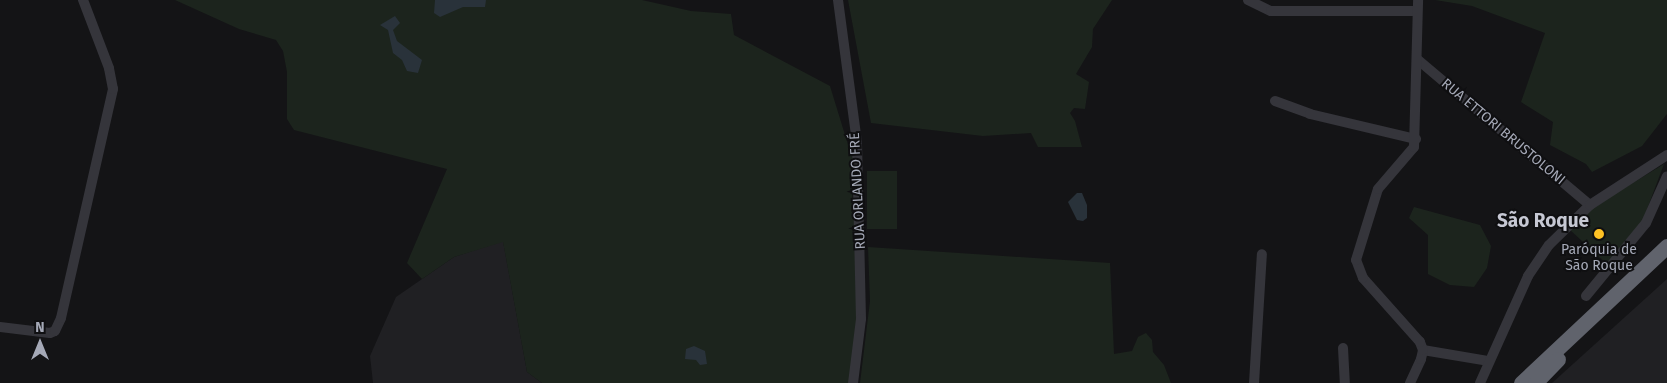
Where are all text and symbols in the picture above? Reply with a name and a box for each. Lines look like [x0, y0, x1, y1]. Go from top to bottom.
street label: RUA ETTORI BRUSTOLONI [1438, 75, 1568, 189]
street label: RUA ORLANDO FRÉ [847, 132, 869, 250]
district label: São Roque [1497, 210, 1589, 232]
marker: Paróquia de São Roque [1593, 228, 1605, 240]
place label: Paróquia de São Roque [1561, 242, 1637, 274]
north arrow [15, 318, 65, 368]
text: N [35, 319, 45, 336]

